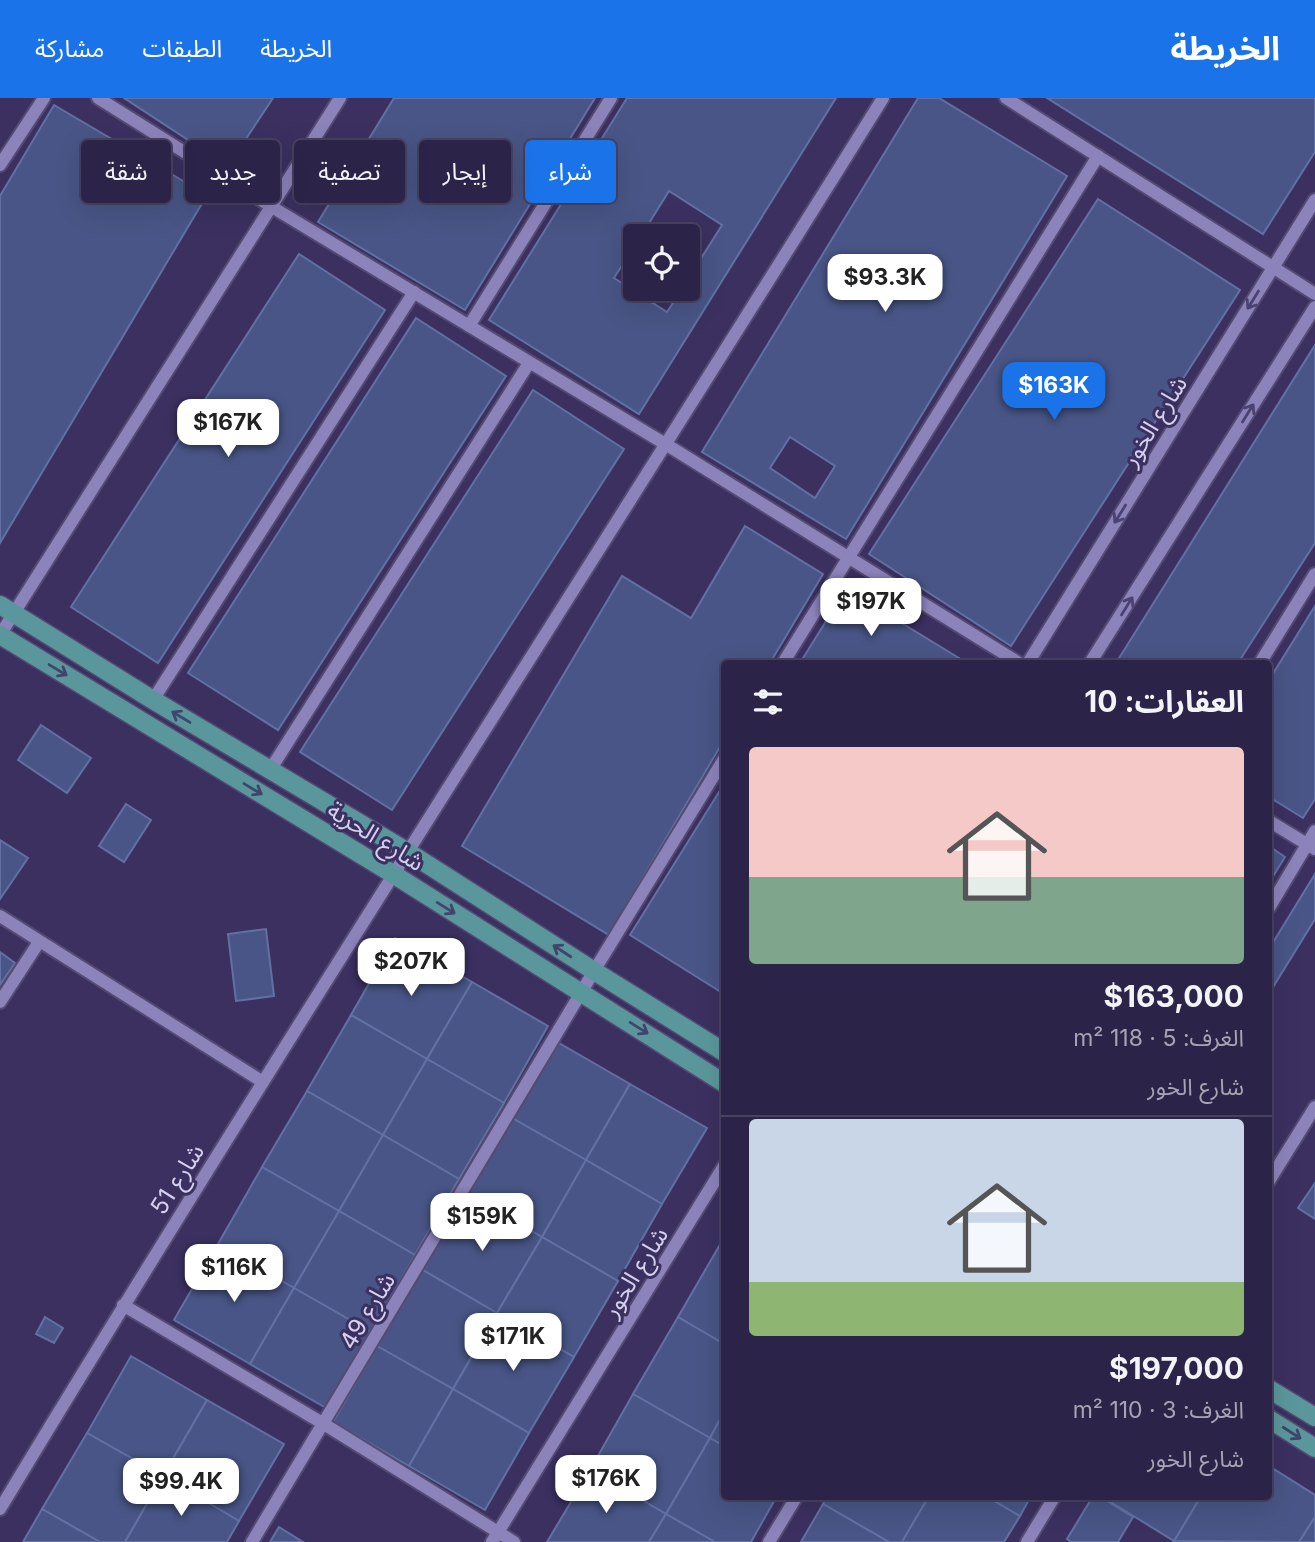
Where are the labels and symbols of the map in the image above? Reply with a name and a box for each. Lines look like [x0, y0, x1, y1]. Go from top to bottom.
pin: $93.3K [828, 254, 942, 314]
one-way arrow [1246, 289, 1260, 309]
pin: $163K [1005, 362, 1103, 422]
street label: شارع الخور [1114, 371, 1196, 474]
pin: $167K [179, 400, 277, 459]
one-way arrow [1241, 404, 1256, 423]
one-way arrow [1113, 503, 1127, 523]
pin: $197K [822, 578, 920, 638]
one-way arrow [1120, 596, 1134, 616]
one-way arrow [48, 664, 68, 678]
one-way arrow [171, 710, 191, 724]
one-way arrow [242, 782, 262, 796]
street label: شارع الحرية [321, 795, 430, 880]
one-way arrow [436, 901, 456, 915]
pin: $207K [362, 939, 460, 998]
one-way arrow [553, 944, 573, 958]
one-way arrow [629, 1022, 649, 1036]
street label: شارع 51 [144, 1138, 212, 1221]
pin: $159K [433, 1194, 531, 1253]
street label: شارع الخور [595, 1222, 677, 1325]
pin: $116K [185, 1244, 283, 1304]
street label: شارع 49 [333, 1268, 404, 1356]
pin: $171K [464, 1314, 562, 1373]
one-way arrow [1282, 1426, 1301, 1441]
pin: $176K [557, 1456, 655, 1515]
pin: $99.4K [124, 1458, 238, 1518]

